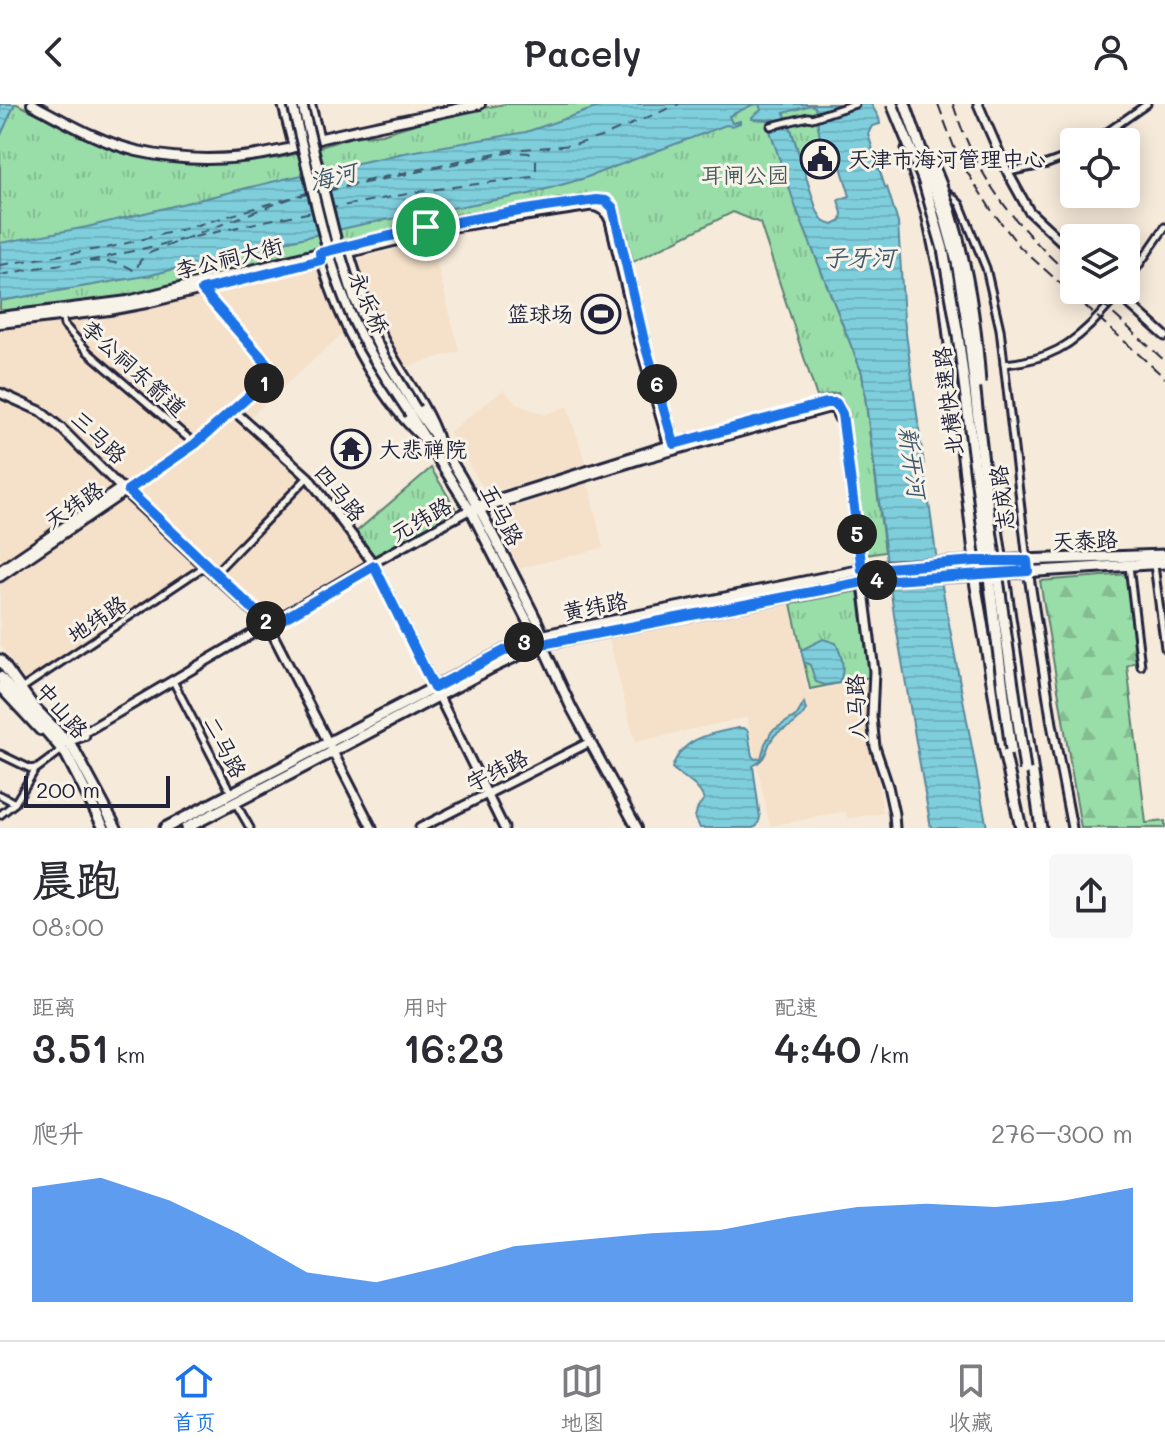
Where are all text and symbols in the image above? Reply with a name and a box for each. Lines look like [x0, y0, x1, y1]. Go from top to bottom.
text: Pacely [524, 29, 641, 76]
icon: back [32, 30, 76, 74]
icon: person [1089, 30, 1133, 74]
map controls [1060, 128, 1140, 304]
button: locate [1060, 128, 1140, 208]
public building icon: 天津市海河管理中心 [799, 138, 841, 180]
place label: 天津市海河管理中心 [848, 144, 1046, 173]
water label: 海河 [306, 154, 363, 196]
park label: 耳闸公园 [701, 160, 789, 189]
pin [392, 193, 460, 261]
icon: arrive [404, 205, 448, 249]
button: layers [1060, 224, 1140, 304]
street label: 李公祠大街 [172, 230, 286, 285]
water label: 子牙河 [823, 241, 899, 272]
street label: 永乐桥 [343, 267, 396, 339]
sports icon: 篮球场 [580, 293, 622, 335]
place label: 篮球场 [507, 299, 573, 328]
street label: 李公祠东箭道 [76, 313, 193, 423]
street label: 北横快速路 [926, 345, 969, 457]
pin: 1 [244, 363, 284, 403]
pin: 6 [637, 364, 677, 404]
text: 1 [259, 368, 269, 397]
text: 6 [650, 369, 664, 398]
street label: 三马路 [65, 404, 133, 470]
water label: 新开河 [893, 424, 934, 504]
temple icon: 大悲禅院 [330, 428, 372, 470]
place label: 大悲禅院 [379, 434, 467, 463]
street label: 四马路 [308, 458, 372, 527]
street label: 志成路 [983, 464, 1020, 533]
street label: 天纬路 [38, 474, 109, 535]
street label: 五马路 [474, 479, 531, 551]
street label: 元纬路 [385, 490, 457, 547]
pin: 5 [837, 514, 877, 554]
text: 5 [851, 519, 863, 548]
street label: 天泰路 [1051, 524, 1118, 555]
pin: 4 [857, 560, 897, 600]
text: 4 [870, 565, 884, 594]
street label: 黄纬路 [560, 585, 630, 626]
street label: 地纬路 [61, 588, 132, 649]
pin: 2 [246, 601, 286, 641]
text: 2 [260, 606, 272, 635]
pin: 3 [504, 622, 544, 662]
text: 3 [517, 627, 531, 656]
street label: 八马路 [840, 674, 871, 741]
street label: 中山路 [30, 675, 95, 744]
street label: 二马路 [197, 711, 254, 783]
street label: 宇纬路 [461, 742, 533, 797]
scale bar [24, 772, 170, 808]
text: 200 m [36, 775, 100, 804]
text: 晨跑 [32, 850, 120, 907]
button: share [1049, 854, 1133, 938]
text: 08:00 [32, 909, 104, 943]
text: 距离 [32, 992, 76, 1021]
text: 用时 [403, 992, 447, 1021]
text: 配速 [774, 992, 818, 1021]
text: 3.51 [32, 1021, 109, 1073]
text: 16:23 [403, 1021, 504, 1073]
text: 4:40 [774, 1021, 861, 1073]
text: km [109, 1040, 145, 1069]
text: /km [861, 1040, 909, 1069]
text: 爬升 [32, 1116, 84, 1150]
text: 276–300 m [991, 1116, 1133, 1150]
tab: 首页 [172, 1359, 216, 1436]
tab: 地图 [560, 1359, 605, 1436]
tab: 收藏 [949, 1359, 993, 1436]

